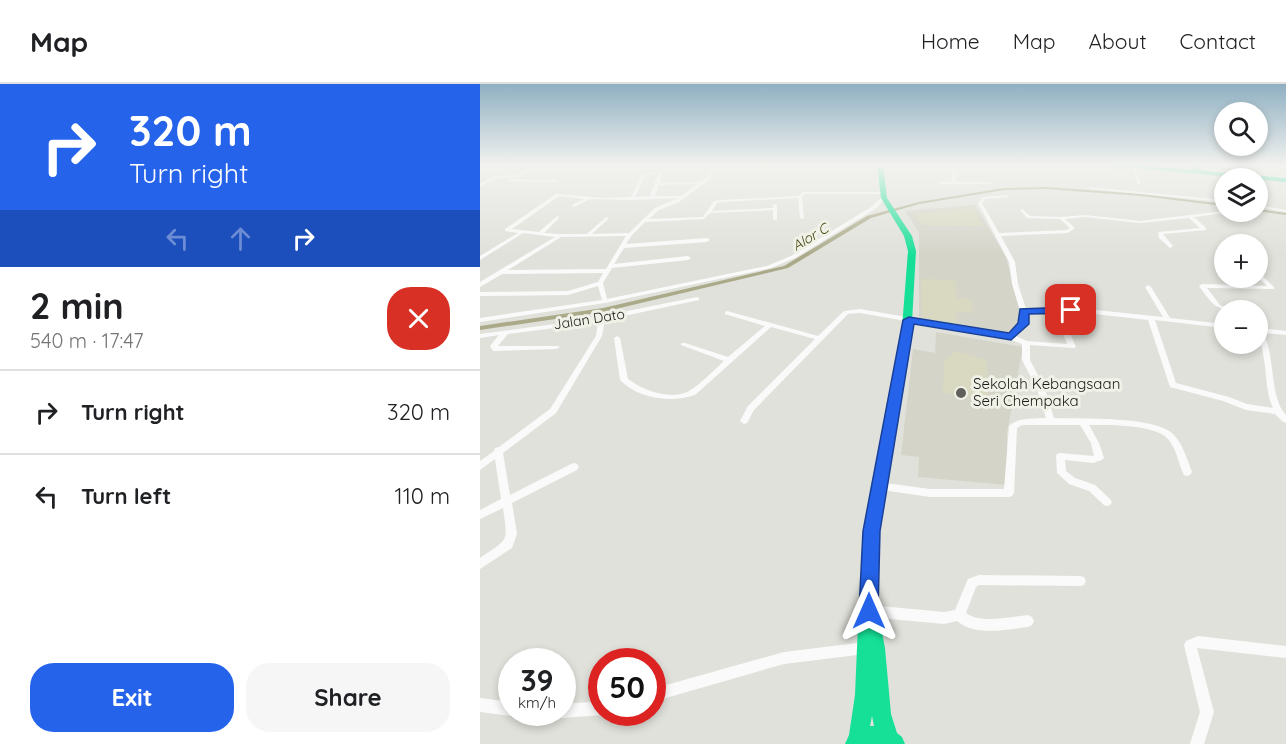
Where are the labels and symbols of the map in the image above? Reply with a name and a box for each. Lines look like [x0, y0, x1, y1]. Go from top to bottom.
water label: Alor C [789, 218, 833, 255]
pin [1045, 284, 1096, 335]
street label: Jalan Dato [552, 304, 626, 334]
place label: Sekolah Kebangsaan Seri Chempaka [973, 374, 1120, 410]
marker: Sekolah Kebangsaan Seri Chempaka [954, 386, 968, 400]
position arrow [837, 579, 901, 643]
speed limit sign: 50 [588, 648, 666, 726]

